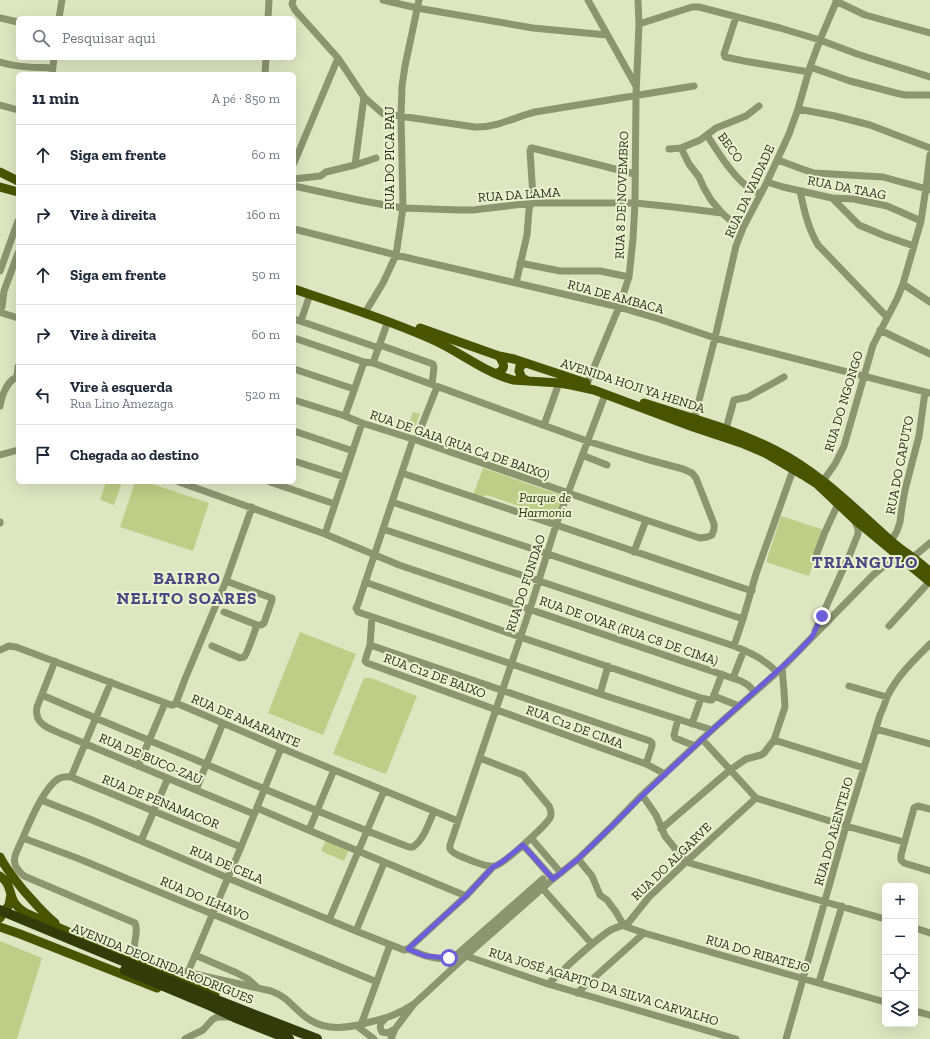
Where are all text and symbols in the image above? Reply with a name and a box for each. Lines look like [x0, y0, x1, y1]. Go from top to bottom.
search box [16, 16, 296, 60]
icon: search [30, 27, 52, 49]
text: Pesquisar aqui [62, 29, 156, 47]
text: 11 min [32, 88, 79, 108]
text: A pé · 850 m [212, 91, 280, 106]
street label: RUA DO PICA PAU [382, 106, 397, 210]
street label: BECO [715, 129, 746, 165]
street label: RUA 8 DE NOVEMBRO [612, 131, 631, 259]
street label: RUA DA VAIDADE [721, 142, 778, 240]
icon: ahead [32, 144, 54, 166]
text: Siga em frente [70, 146, 166, 164]
text: 60 m [251, 147, 280, 162]
street label: RUA DA TAAG [806, 173, 888, 202]
street label: RUA DA LAMA [477, 184, 561, 205]
icon: right [32, 204, 54, 226]
text: Vire à direita [70, 206, 156, 224]
text: 160 m [246, 207, 280, 222]
icon: ahead [32, 264, 54, 286]
text: Siga em frente [70, 266, 166, 284]
text: 50 m [252, 267, 280, 282]
street label: RUA DE AMBACA [566, 276, 666, 317]
icon: right [32, 324, 54, 346]
text: Vire à direita [70, 326, 156, 344]
text: 60 m [251, 327, 280, 342]
street label: RUA DO NGONGO [821, 349, 866, 453]
street label: AVENIDA HOJI YA HENDA [559, 355, 707, 416]
text: Vire à esquerda [70, 378, 173, 396]
icon: left [32, 384, 54, 406]
text: 520 m [245, 387, 280, 402]
text: Rua Lino Amezaga [70, 396, 173, 411]
street label: RUA DE GAIA (RUA C4 DE BAIXO) [368, 407, 552, 483]
street label: RUA DO CAPUTO [883, 414, 916, 516]
icon: arrive [32, 444, 54, 466]
text: Chegada ao destino [70, 446, 199, 464]
park label: Parque de Harmonia [518, 490, 572, 520]
street label: RUA DO FUNDAO [503, 532, 548, 634]
district label: TRIANGULO [812, 552, 918, 572]
district label: BAIRRO NELITO SOARES [117, 568, 257, 608]
street label: RUA DE OVAR (RUA C8 DE CIMA) [537, 593, 721, 668]
route end [813, 607, 831, 625]
street label: RUA C12 DE BAIXO [382, 650, 488, 701]
street label: RUA DE AMARANTE [189, 691, 303, 750]
street label: RUA C12 DE CIMA [524, 702, 626, 751]
street label: RUA DE BUCO-ZAU [97, 730, 205, 787]
street label: RUA DE PENAMACOR [100, 771, 222, 832]
street label: RUA DO ALENTEJO [811, 775, 856, 887]
street label: RUA DO ALGARVE [628, 819, 715, 903]
street label: RUA DE CELA [188, 842, 266, 887]
street label: RUA DO ILHAVO [158, 873, 252, 924]
map controls [882, 883, 918, 1027]
button: + [882, 883, 918, 919]
button: − [882, 919, 918, 955]
street label: AVENIDA DEOLINDA RODRIGUES [70, 920, 256, 1007]
street label: RUA DO RIBATEJO [704, 931, 812, 976]
street label: RUA JOSÉ AGAPITO DA SILVA CARVALHO [487, 944, 720, 1029]
route start [440, 949, 458, 967]
button: locate [882, 955, 918, 991]
button: layers [882, 991, 918, 1027]

